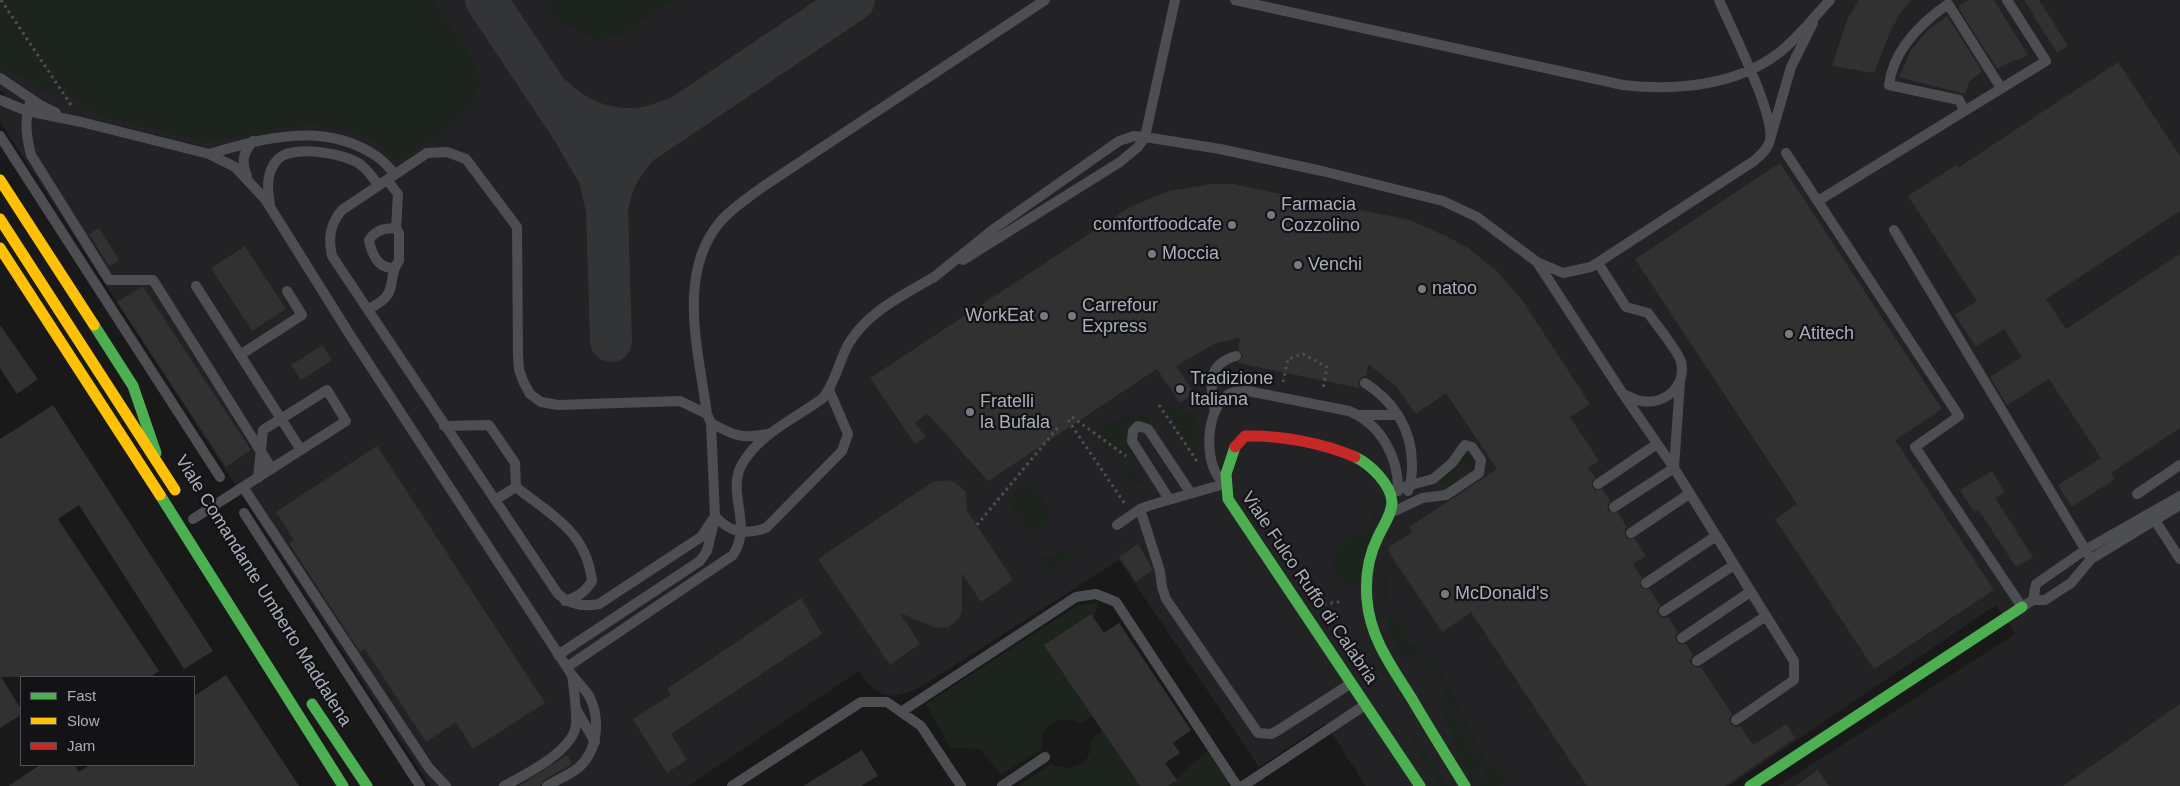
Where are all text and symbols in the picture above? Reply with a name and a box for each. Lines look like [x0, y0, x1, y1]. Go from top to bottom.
place label: Farmacia Cozzolino [1281, 194, 1360, 236]
marker: Farmacia Cozzolino [1265, 209, 1277, 221]
place label: comfortfoodcafe [1093, 214, 1222, 236]
marker: comfortfoodcafe [1226, 219, 1238, 231]
place label: Moccia [1162, 243, 1219, 265]
marker: Moccia [1146, 248, 1158, 260]
place label: Venchi [1308, 254, 1362, 276]
marker: Venchi [1292, 259, 1304, 271]
place label: natoo [1432, 278, 1477, 300]
marker: natoo [1416, 283, 1428, 295]
place label: Carrefour Express [1082, 295, 1158, 338]
place label: WorkEat [965, 305, 1034, 327]
marker: WorkEat [1038, 310, 1050, 322]
marker: Carrefour Express [1066, 310, 1078, 322]
place label: Atitech [1799, 323, 1854, 345]
marker: Atitech [1783, 328, 1795, 340]
place label: Tradizione Italiana [1190, 368, 1273, 410]
marker: Tradizione Italiana [1174, 383, 1186, 395]
place label: Fratelli la Bufala [980, 391, 1050, 434]
marker: Fratelli la Bufala [964, 406, 976, 418]
street label: Viale Comandante Umberto Maddalena [170, 451, 356, 731]
street label: Viale Fulco Ruffo di Calabria [1236, 488, 1382, 688]
place label: McDonald's [1455, 583, 1548, 605]
marker: McDonald's [1439, 588, 1451, 600]
legend [20, 676, 195, 766]
text: Fast [67, 687, 96, 704]
text: Slow [67, 712, 100, 729]
text: Jam [67, 737, 95, 754]

